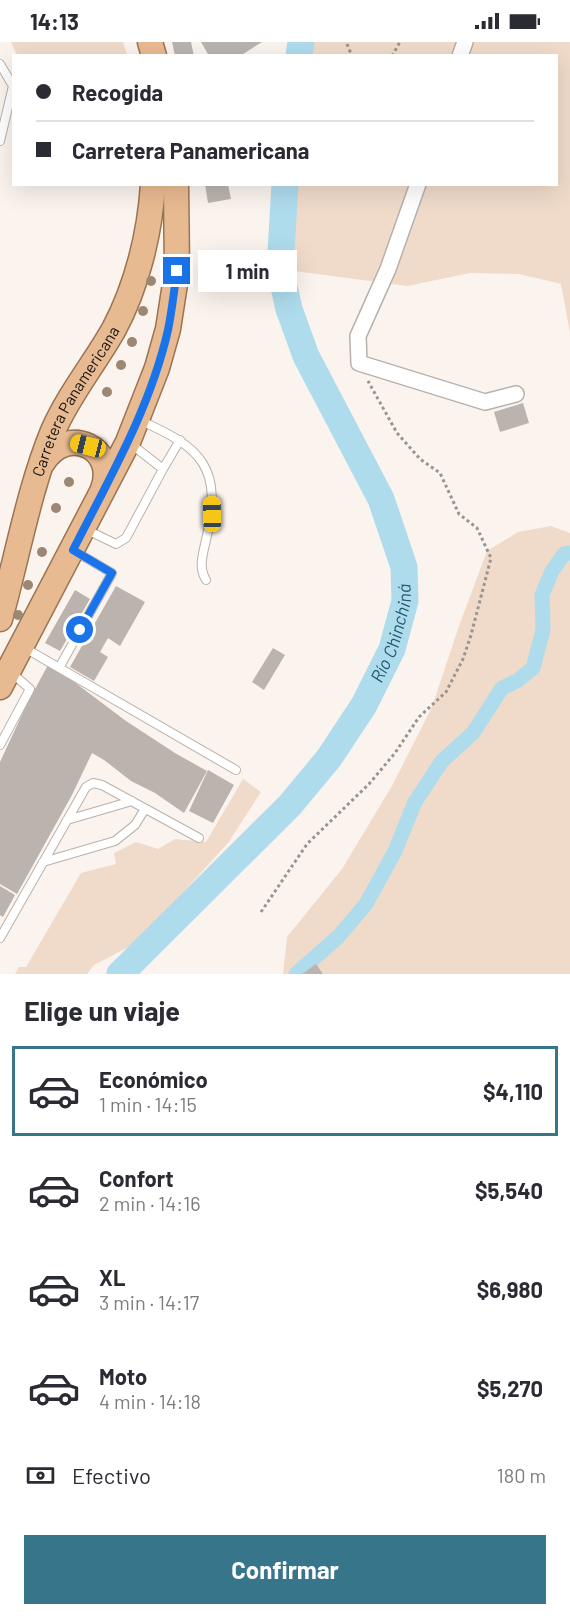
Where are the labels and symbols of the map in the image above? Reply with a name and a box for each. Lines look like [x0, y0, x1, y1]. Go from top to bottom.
callout: 1 min [198, 250, 297, 292]
route end [163, 257, 190, 284]
street label: Carretera Panamericana [28, 323, 123, 479]
car [68, 433, 108, 459]
car [203, 496, 221, 532]
water label: Río Chinchiná [365, 584, 415, 686]
route start [66, 616, 93, 643]

